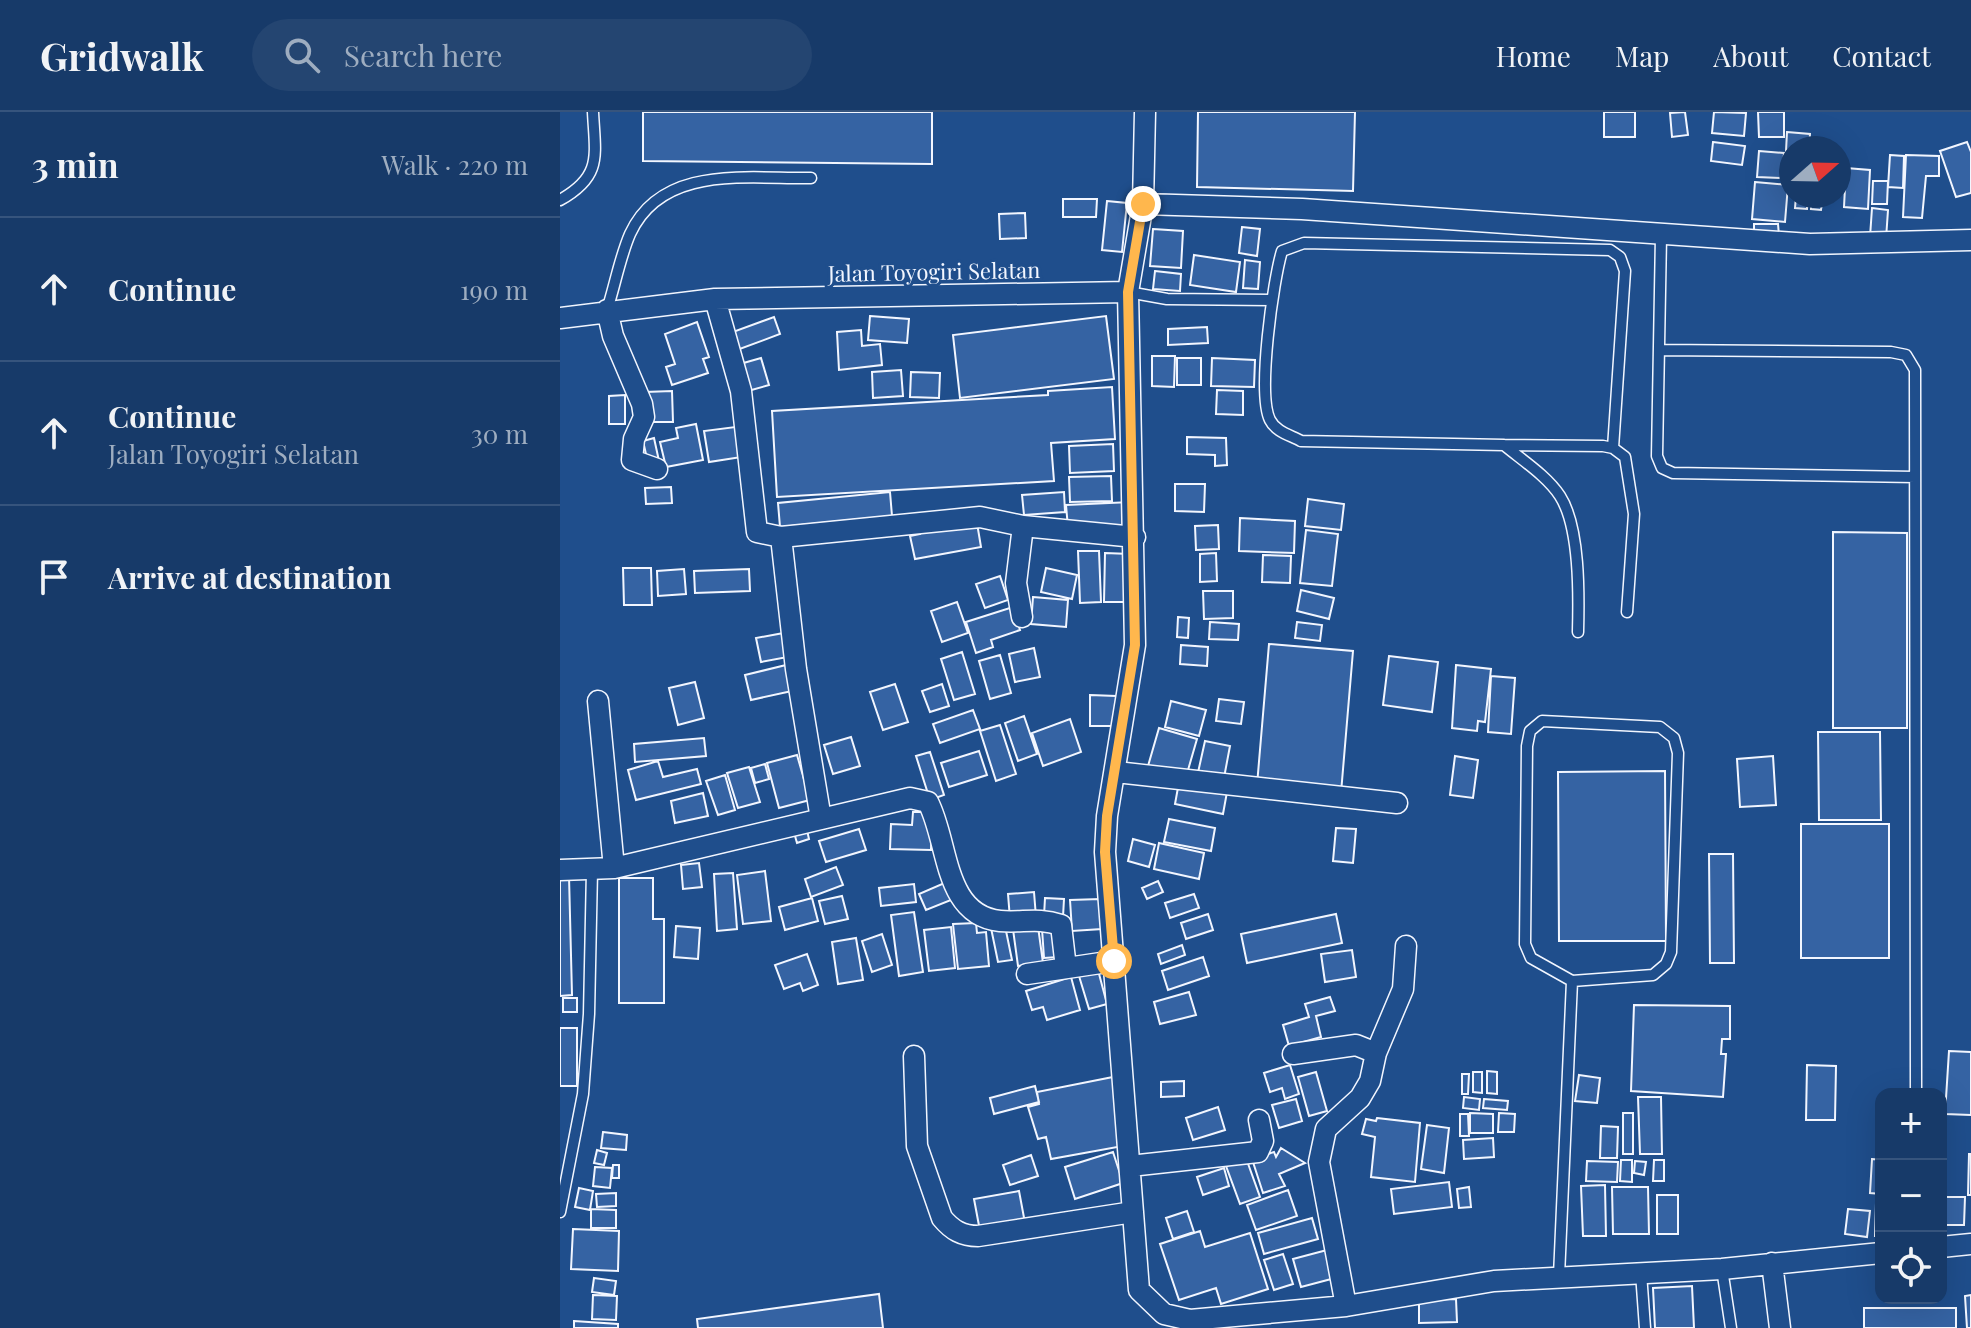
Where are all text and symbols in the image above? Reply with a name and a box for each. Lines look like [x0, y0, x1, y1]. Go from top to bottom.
search box [252, 19, 812, 91]
text: Gridwalk [40, 30, 204, 81]
icon: search [280, 33, 324, 77]
text: Search here [344, 35, 502, 75]
text: Home [1496, 37, 1571, 74]
text: Map [1615, 37, 1669, 74]
text: About [1713, 37, 1788, 74]
text: Contact [1832, 37, 1931, 74]
north arrow [1779, 136, 1851, 208]
text: 3 min [32, 141, 119, 187]
text: Walk · 220 m [382, 147, 528, 182]
route end [1125, 186, 1161, 222]
street label: Jalan Toyogiri Selatan [827, 254, 1040, 288]
icon: ahead [32, 267, 76, 311]
text: Continue [108, 269, 236, 309]
text: 190 m [460, 272, 528, 307]
text: Continue [108, 396, 236, 436]
icon: ahead [32, 411, 76, 455]
text: 30 m [471, 416, 528, 451]
text: Jalan Toyogiri Selatan [108, 436, 359, 471]
icon: arrive [32, 555, 76, 599]
text: Arrive at destination [108, 557, 391, 597]
route start [1096, 943, 1132, 979]
map controls [1875, 1088, 1947, 1304]
button: + [1875, 1088, 1947, 1160]
button: − [1875, 1160, 1947, 1232]
button: locate [1875, 1232, 1947, 1304]

